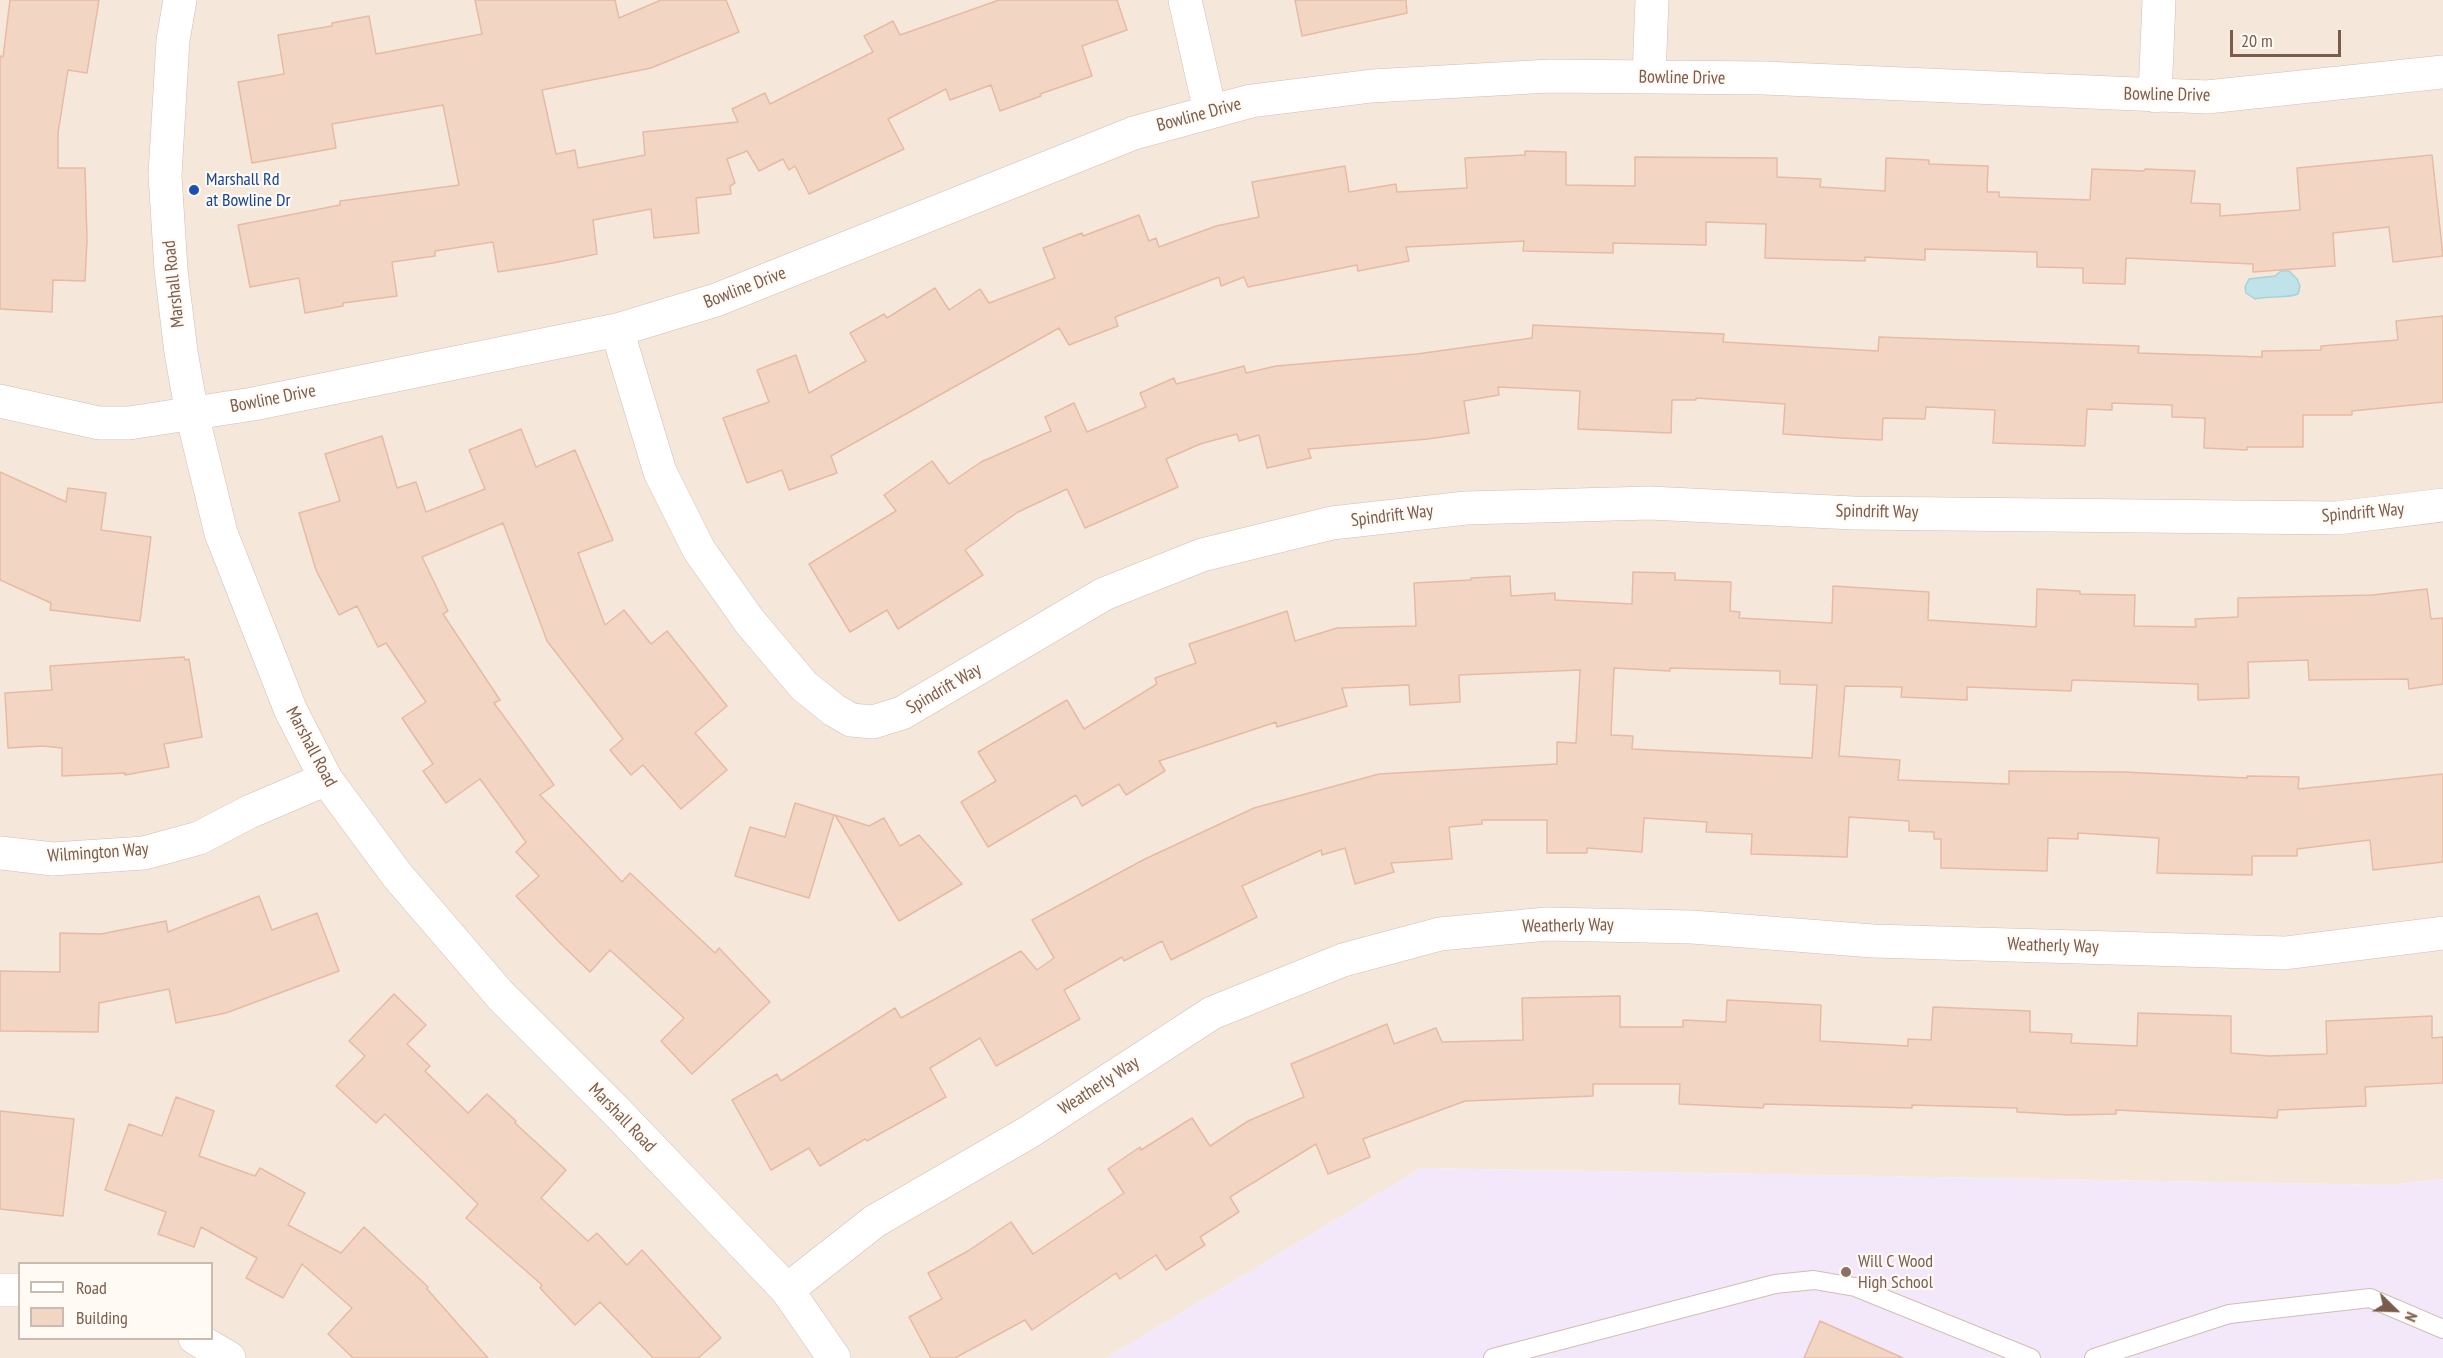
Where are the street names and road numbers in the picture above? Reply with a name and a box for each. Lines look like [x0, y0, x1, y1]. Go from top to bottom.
street label: Bowline Drive [1638, 66, 1726, 90]
street label: Bowline Drive [2123, 83, 2211, 107]
street label: Bowline Drive [1154, 93, 1244, 137]
street label: Marshall Road [159, 239, 189, 329]
street label: Bowline Drive [701, 262, 789, 314]
street label: Bowline Drive [228, 380, 318, 418]
street label: Spindrift Way [2321, 499, 2405, 527]
street label: Spindrift Way [1350, 500, 1434, 532]
street label: Spindrift Way [1836, 500, 1918, 524]
street label: Spindrift Way [903, 659, 985, 719]
street label: Marshall Road [281, 703, 341, 791]
street label: Wilmington Way [47, 839, 149, 867]
street label: Weatherly Way [1522, 914, 1614, 938]
street label: Weatherly Way [2007, 934, 2099, 958]
street label: Weatherly Way [1055, 1052, 1143, 1120]
street label: Marshall Road [584, 1079, 660, 1157]

